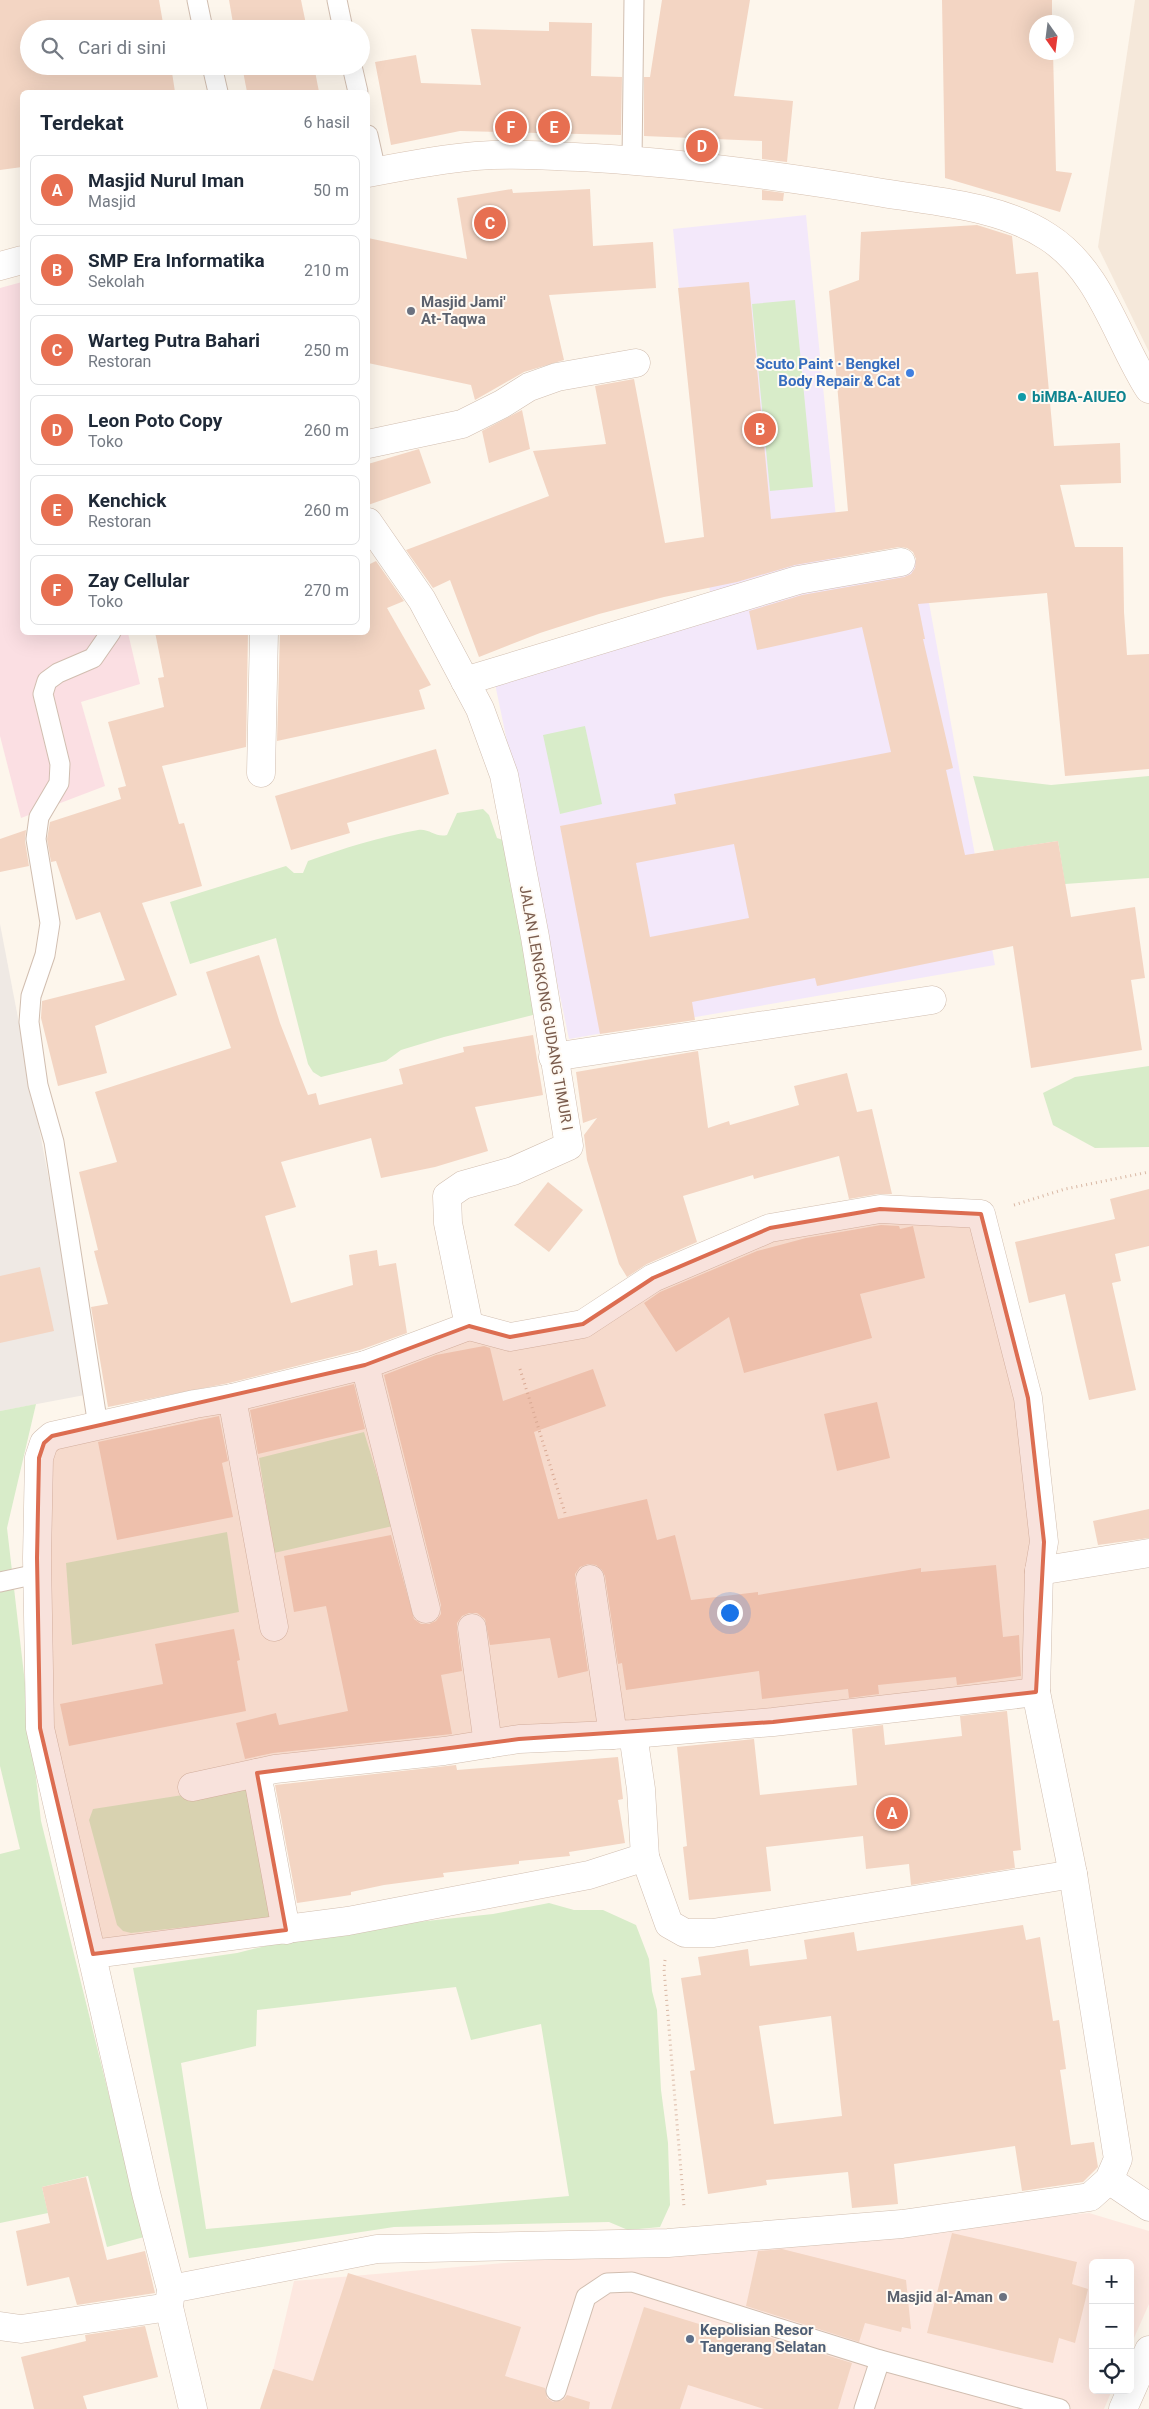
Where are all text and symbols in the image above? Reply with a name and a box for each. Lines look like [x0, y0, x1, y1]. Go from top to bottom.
north arrow [1029, 15, 1074, 60]
search box [20, 20, 370, 75]
icon: search [38, 34, 66, 62]
text: Cari di sini [78, 36, 166, 59]
pin: F [495, 108, 527, 146]
pin: E [538, 108, 570, 146]
text: Terdekat [40, 111, 124, 135]
text: 6 hasil [303, 113, 350, 132]
pin: D [686, 127, 718, 165]
text: Masjid Nurul Iman [88, 169, 244, 192]
text: A [52, 181, 62, 200]
text: 50 m [313, 181, 349, 200]
text: Masjid [88, 192, 136, 211]
pin: C [474, 204, 506, 242]
text: SMP Era Informatika [88, 249, 265, 272]
text: B [52, 261, 62, 280]
text: 210 m [304, 261, 349, 280]
text: Sekolah [88, 272, 145, 291]
place label: Masjid Jami' At-Taqwa [421, 293, 506, 328]
marker: Masjid Jami' At-Taqwa [405, 305, 417, 317]
text: Warteg Putra Bahari [88, 329, 260, 352]
text: C [52, 341, 62, 360]
text: 250 m [304, 341, 349, 360]
text: Restoran [88, 352, 151, 371]
place label: Scuto Paint · Bengkel Body Repair & Cat [756, 355, 900, 390]
marker: Scuto Paint · Bengkel Body Repair & Cat [904, 367, 916, 379]
place label: biMBA-AIUEO [1032, 388, 1126, 406]
marker: biMBA-AIUEO [1016, 391, 1028, 403]
text: Leon Poto Copy [88, 409, 222, 432]
pin: B [744, 410, 776, 448]
text: D [52, 421, 62, 440]
text: 260 m [304, 421, 349, 440]
text: Toko [88, 432, 123, 451]
text: Kenchick [88, 489, 166, 512]
text: E [53, 501, 62, 520]
text: 260 m [304, 501, 349, 520]
text: Restoran [88, 512, 151, 531]
text: Zay Cellular [88, 569, 189, 592]
text: F [53, 581, 61, 600]
text: 270 m [304, 581, 349, 600]
text: Toko [88, 592, 123, 611]
street label: JALAN LENGKONG GUDANG TIMUR I [516, 884, 576, 1132]
your location [717, 1600, 743, 1626]
pin: A [876, 1794, 908, 1832]
map controls [1089, 2259, 1134, 2394]
button: + [1089, 2259, 1134, 2304]
place label: Masjid al-Aman [887, 2288, 993, 2306]
marker: Masjid al-Aman [997, 2291, 1009, 2303]
button: − [1089, 2304, 1134, 2349]
place label: Kepolisian Resor Tangerang Selatan [700, 2321, 826, 2356]
marker: Kepolisian Resor Tangerang Selatan [684, 2333, 696, 2345]
button: locate [1089, 2349, 1134, 2394]

